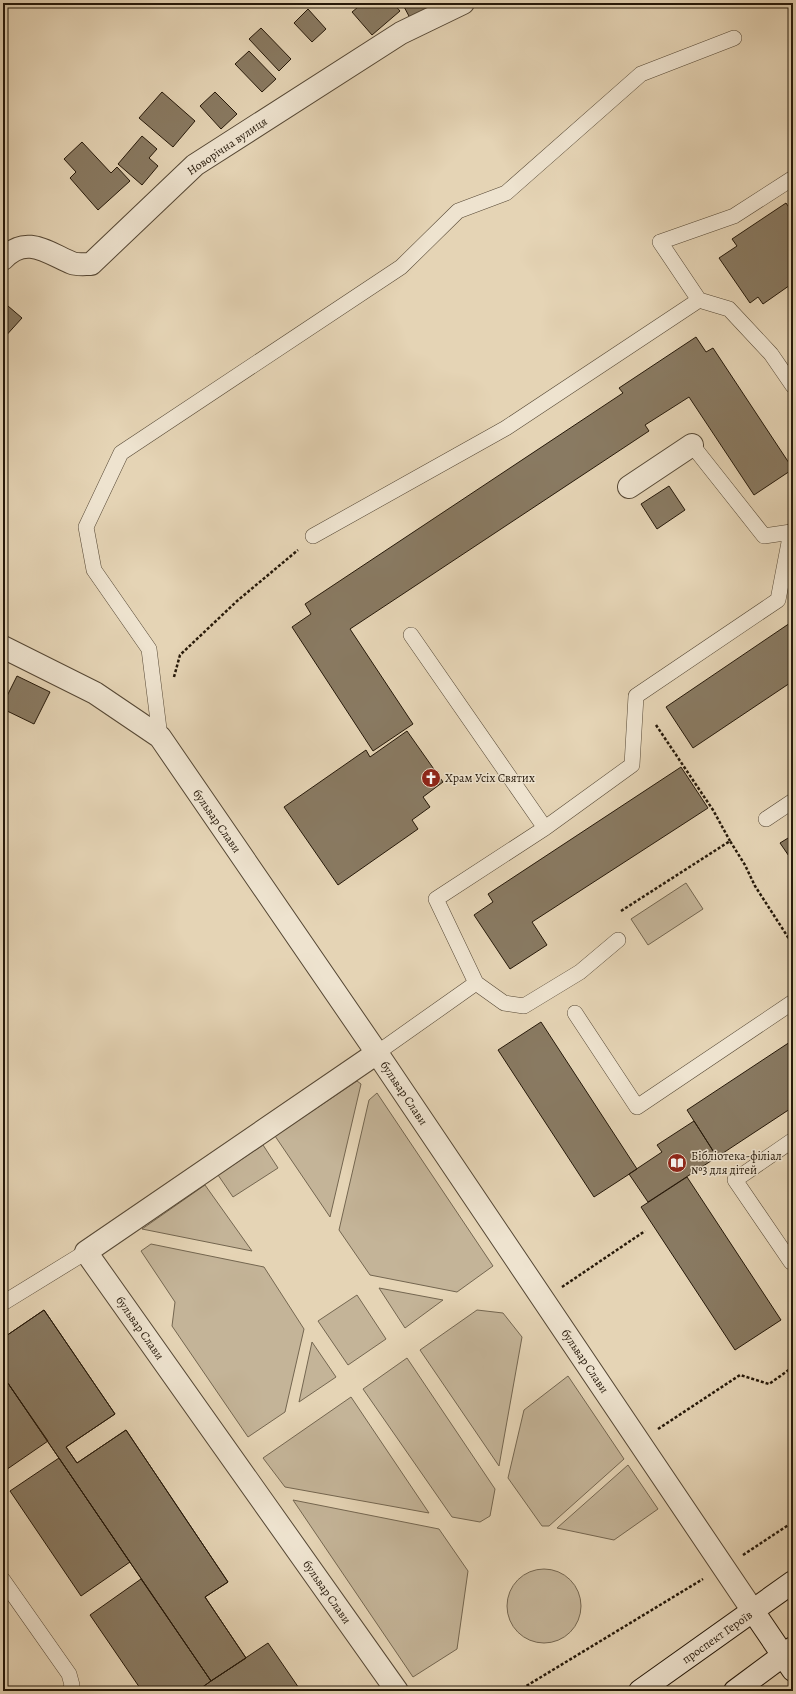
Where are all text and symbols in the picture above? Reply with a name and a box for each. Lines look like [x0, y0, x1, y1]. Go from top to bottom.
street label: Новорічна вулиця [184, 113, 270, 179]
church icon: Храм Усіх Святих [420, 767, 442, 789]
place label: Храм Усіх Святих [445, 770, 535, 786]
street label: бульвар Слави [189, 786, 245, 856]
street label: бульвар Слави [377, 1058, 431, 1128]
place label: Бібліотека-філіал №3 для дітей [691, 1148, 782, 1178]
library icon: Бібліотека-філіал №3 для дітей [666, 1152, 688, 1174]
street label: бульвар Слави [112, 1293, 168, 1363]
street label: бульвар Слави [558, 1326, 612, 1396]
street label: бульвар Слави [299, 1557, 355, 1627]
street label: проспект Героїв [679, 1607, 756, 1667]

